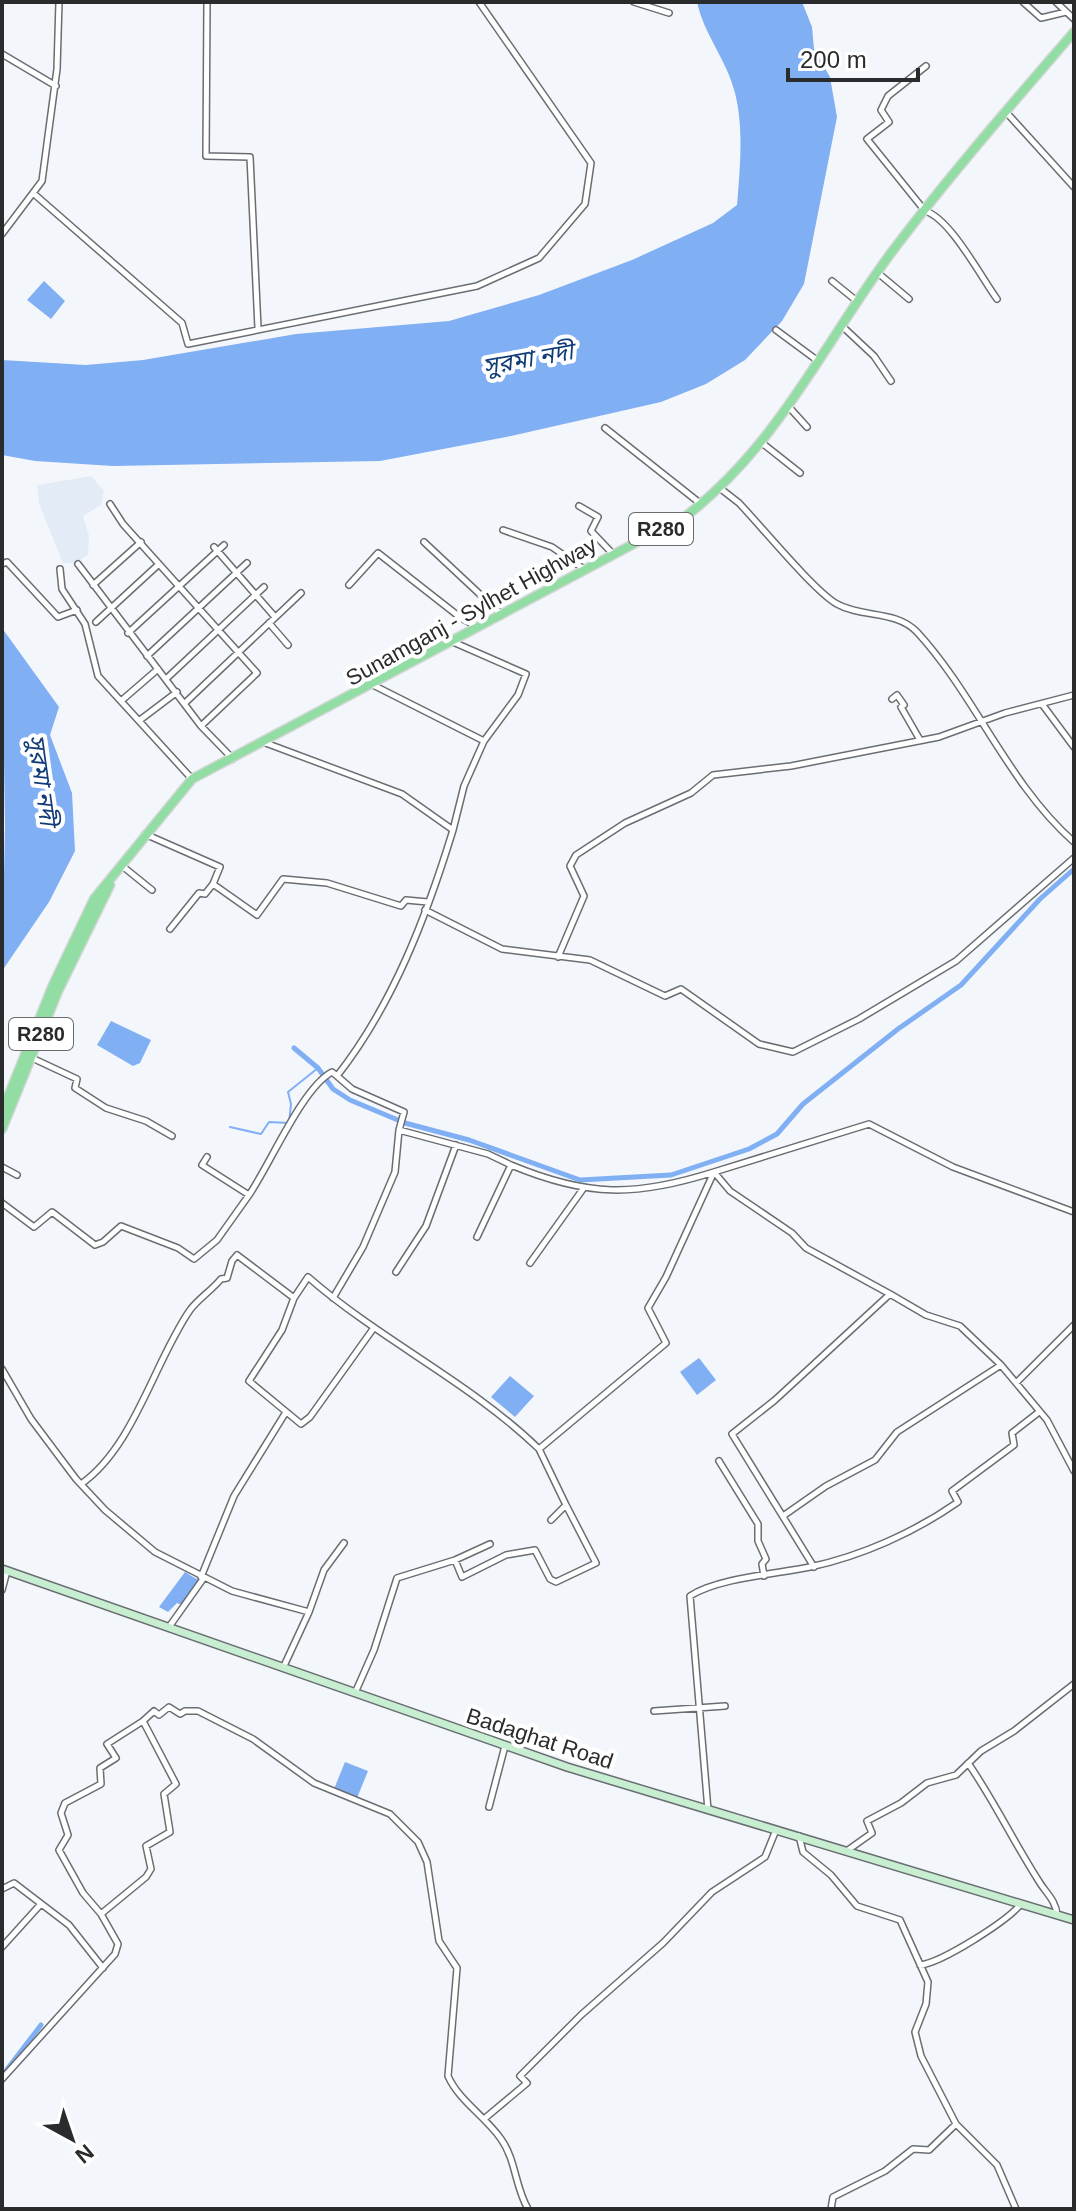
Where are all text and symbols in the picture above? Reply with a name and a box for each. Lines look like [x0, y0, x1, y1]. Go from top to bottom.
scale bar [788, 32, 918, 82]
text: 200 m [800, 46, 867, 73]
water label: সুরমা নদী [481, 337, 580, 381]
road number: R280 [629, 513, 693, 545]
street label: Sunamganj - Sylhet Highway [342, 532, 601, 691]
water label: সুরমা নদী [22, 733, 63, 832]
road number: R280 [9, 1018, 73, 1050]
street label: Badaghat Road [463, 1703, 616, 1774]
north arrow [32, 2099, 112, 2179]
text: N [70, 2139, 99, 2169]

